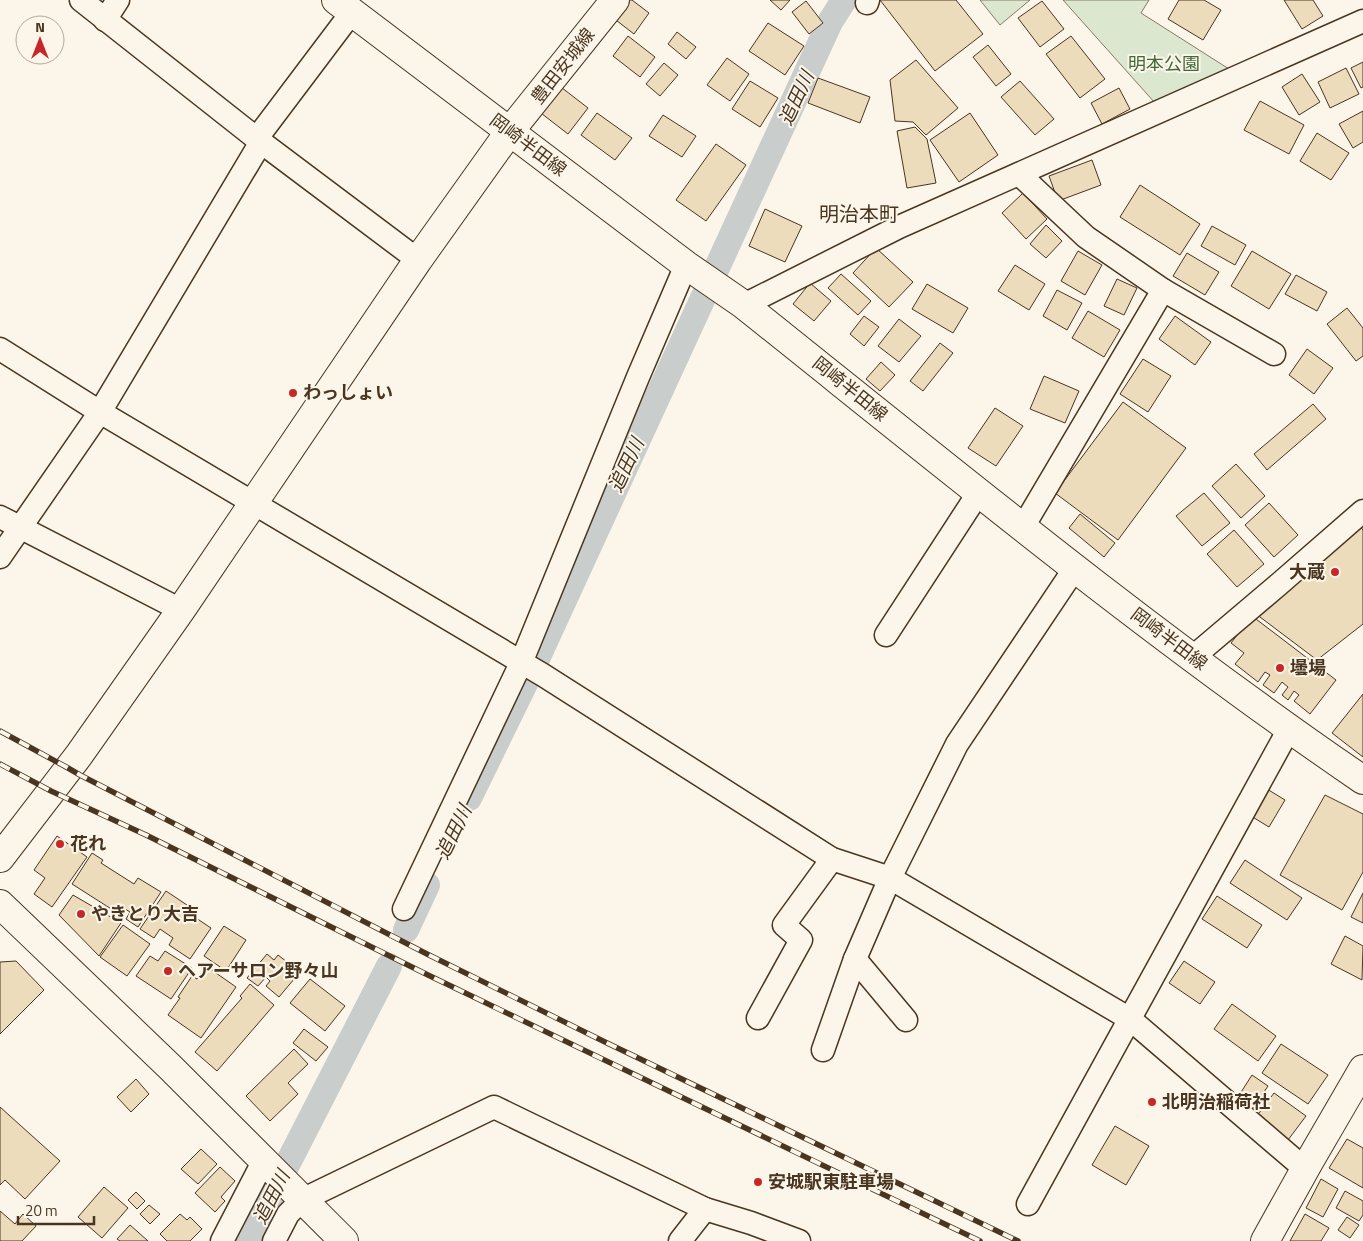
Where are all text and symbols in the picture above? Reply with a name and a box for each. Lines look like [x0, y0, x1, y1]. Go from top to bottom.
north arrow [15, 15, 65, 65]
text: N [35, 16, 45, 37]
street label: 豊田安城線 [524, 22, 601, 109]
park label: 明本公園 [1128, 50, 1200, 77]
water label: 追田川 [770, 64, 822, 130]
street label: 岡崎半田線 [484, 107, 572, 182]
district label: 明治本町 [819, 198, 899, 229]
street label: 岡崎半田線 [807, 350, 894, 427]
place label: わっしょい [303, 379, 393, 406]
marker: わっしょい [287, 387, 299, 399]
water label: 追田川 [600, 431, 652, 497]
place label: 大蔵 [1289, 558, 1325, 585]
marker: 大蔵 [1329, 566, 1341, 578]
street label: 岡崎半田線 [1125, 601, 1213, 676]
place label: 壜場 [1290, 654, 1326, 681]
marker: 壜場 [1274, 662, 1286, 674]
water label: 追田川 [427, 798, 479, 864]
place label: 花れ [70, 830, 106, 857]
marker: 花れ [54, 838, 66, 850]
place label: やきとり大吉 [91, 900, 199, 927]
marker: やきとり大吉 [75, 908, 87, 920]
place label: ヘアーサロン野々山 [178, 957, 339, 984]
marker: ヘアーサロン野々山 [162, 965, 174, 977]
place label: 北明治稲荷社 [1162, 1088, 1270, 1115]
marker: 北明治稲荷社 [1146, 1096, 1158, 1108]
water label: 追田川 [245, 1163, 297, 1229]
place label: 安城駅東駐車場 [768, 1168, 894, 1195]
marker: 安城駅東駐車場 [752, 1176, 764, 1188]
scale bar [18, 1194, 94, 1226]
text: 20 m [25, 1199, 58, 1222]

